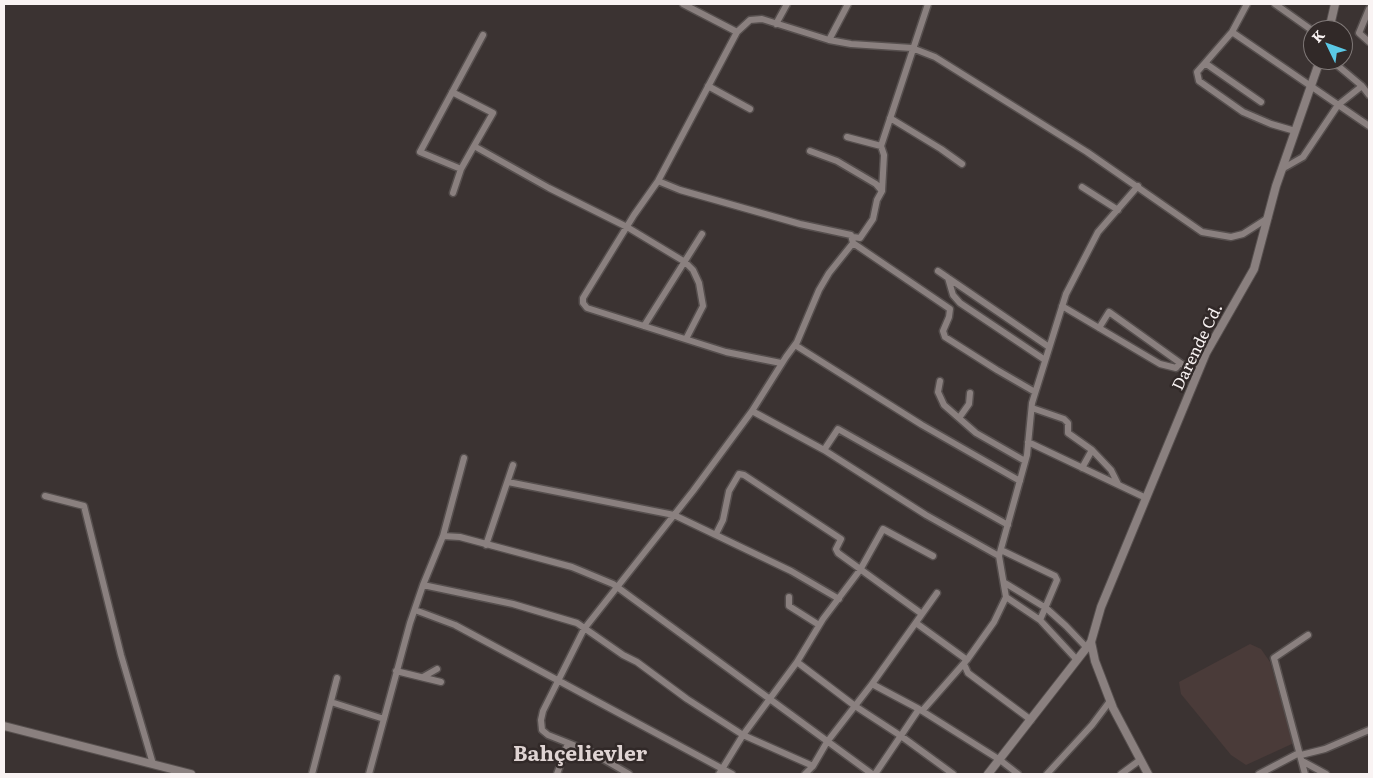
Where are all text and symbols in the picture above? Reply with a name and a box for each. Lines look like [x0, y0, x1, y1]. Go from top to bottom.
north arrow [1303, 20, 1353, 70]
text: K [1306, 25, 1329, 46]
street label: Darende Cd. [1169, 300, 1227, 394]
district label: Bahçelievler [513, 742, 647, 768]

